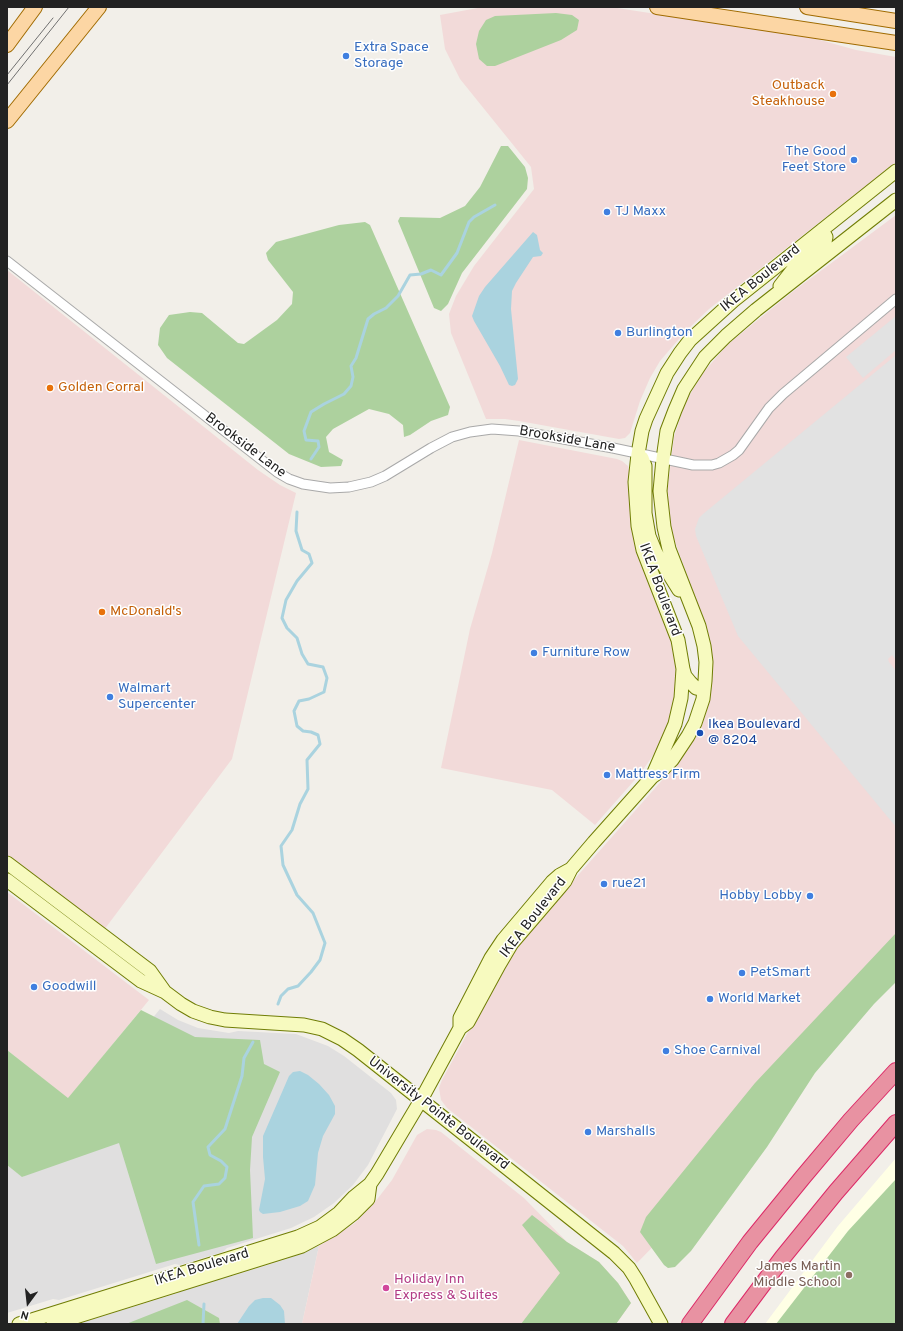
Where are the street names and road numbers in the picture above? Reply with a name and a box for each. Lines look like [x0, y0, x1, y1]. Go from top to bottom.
street label: IKEA Boulevard [718, 242, 804, 316]
street label: Brookside Lane [201, 410, 289, 482]
street label: Brookside Lane [518, 423, 616, 457]
street label: IKEA Boulevard [634, 541, 684, 639]
street label: IKEA Boulevard [497, 874, 571, 962]
street label: University Pointe Boulevard [364, 1054, 512, 1174]
street label: IKEA Boulevard [153, 1246, 251, 1290]

